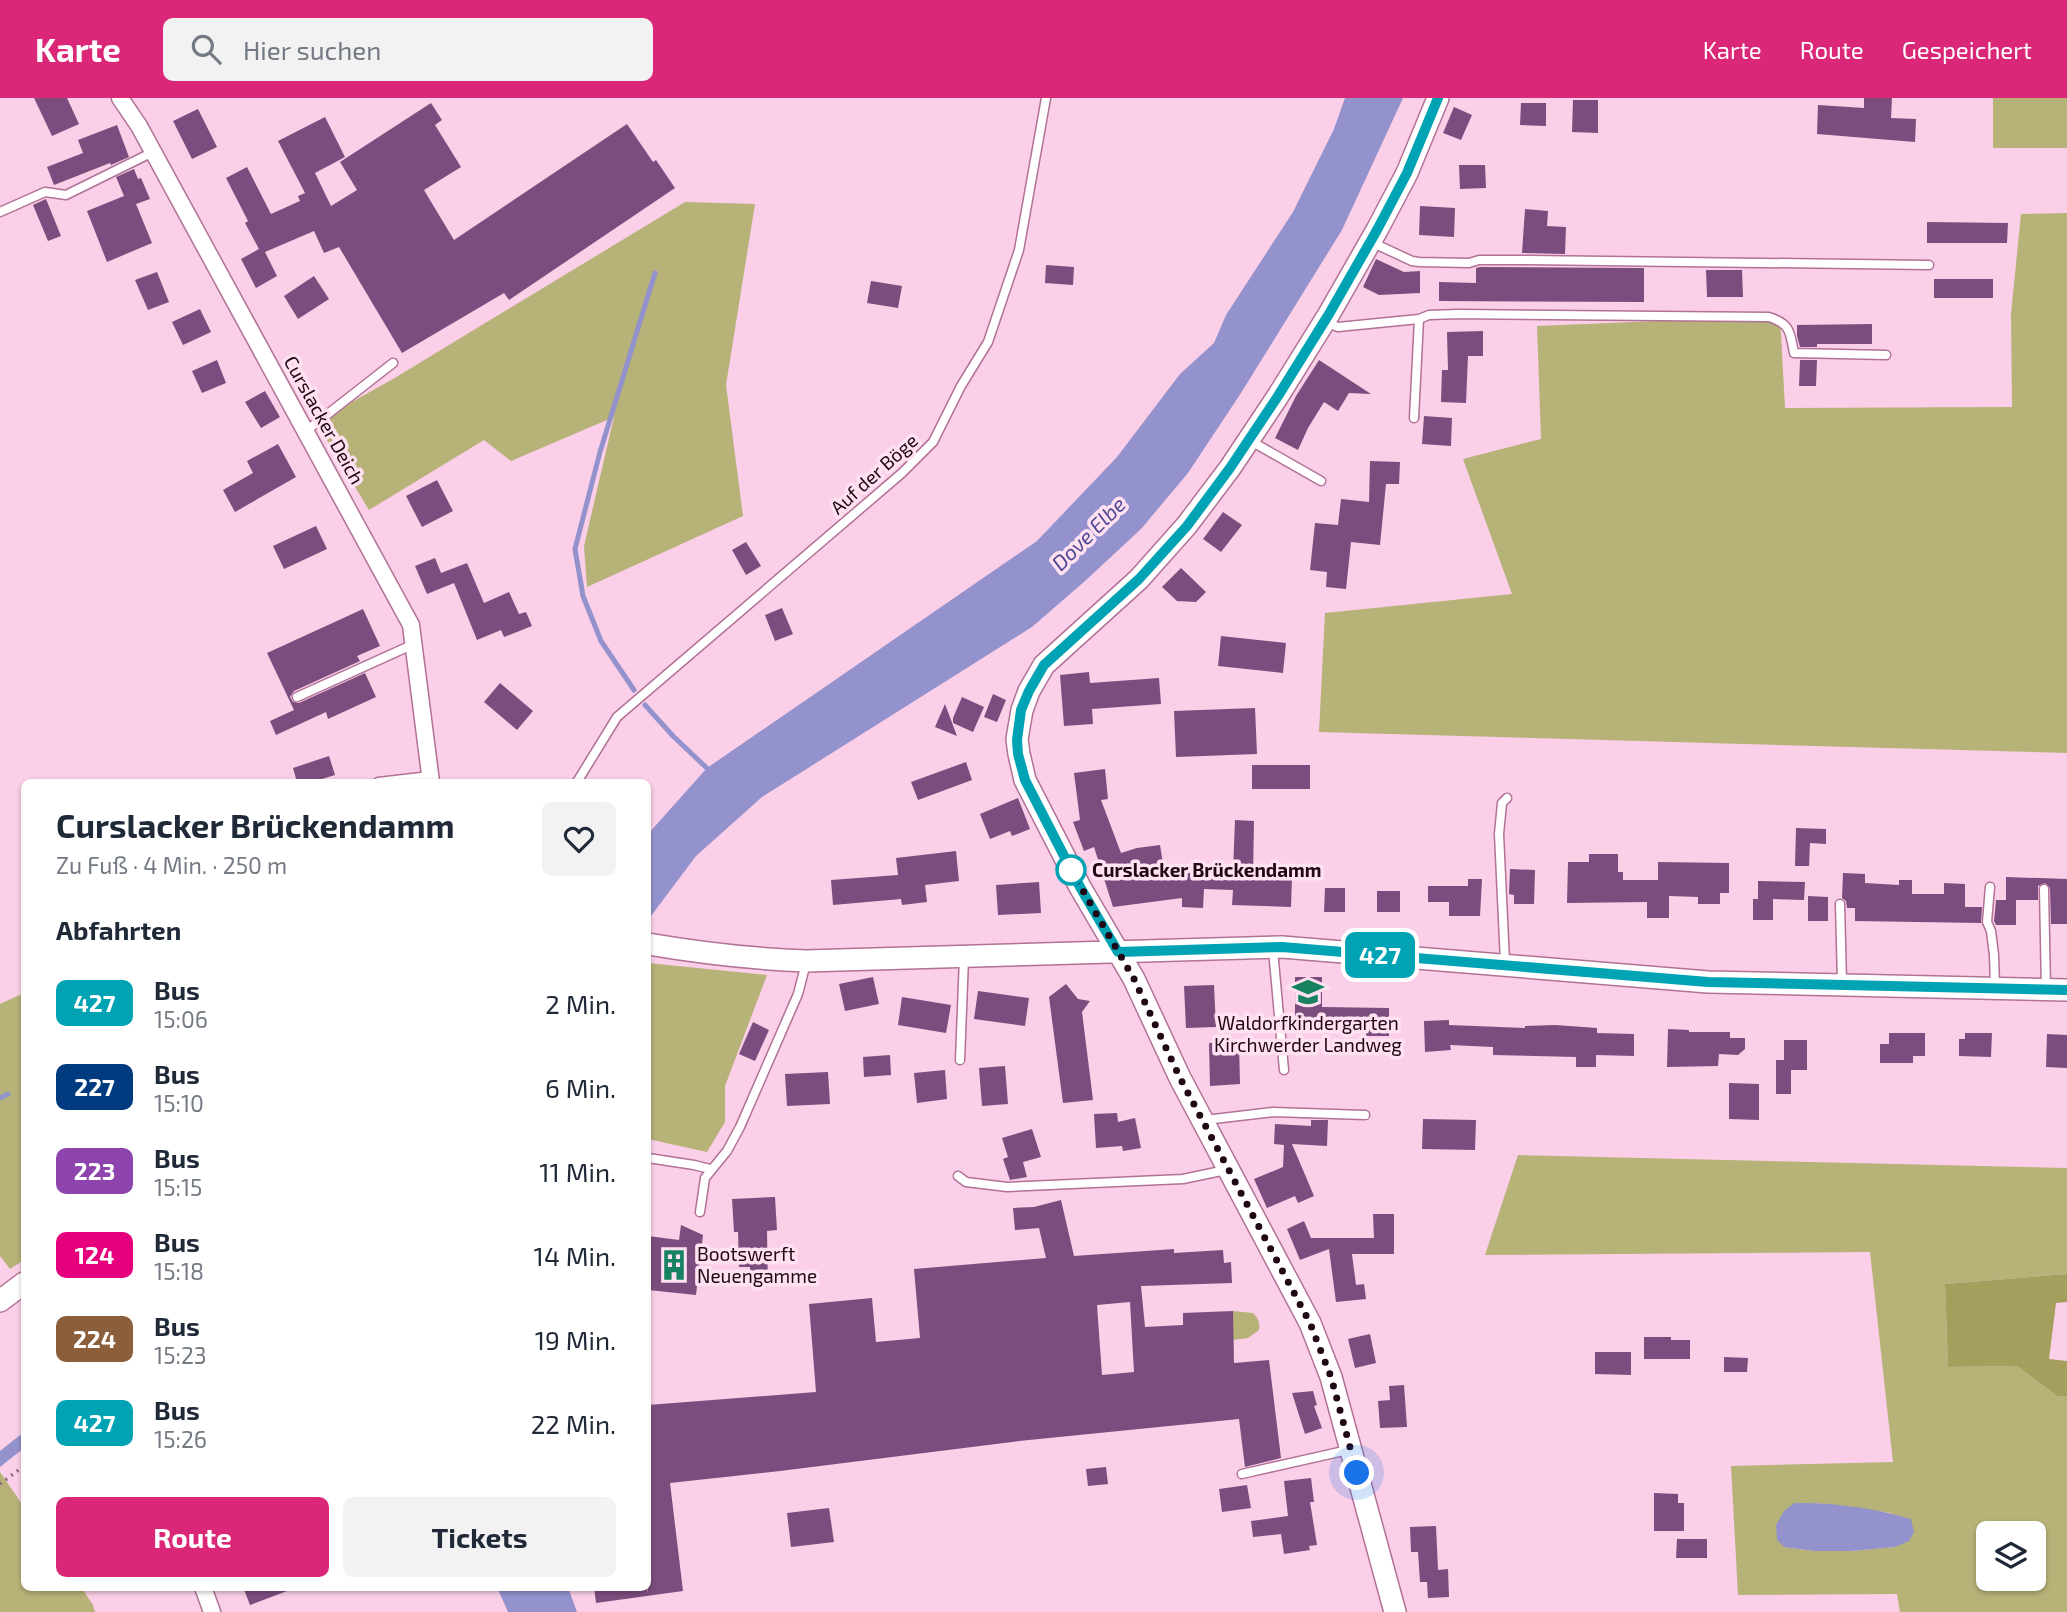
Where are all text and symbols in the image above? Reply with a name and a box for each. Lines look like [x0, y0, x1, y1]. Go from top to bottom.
search box [163, 18, 653, 81]
text: Karte [35, 29, 121, 69]
icon: search [187, 30, 225, 68]
text: Hier suchen [243, 34, 381, 65]
text: Karte [1703, 35, 1762, 64]
text: Route [1800, 35, 1864, 64]
text: Gespeichert [1902, 35, 2032, 64]
street label: Curslacker Deich [280, 352, 369, 488]
street label: Auf der Böge [825, 428, 922, 519]
water label: Dove Elbe [1046, 491, 1130, 575]
button: heart [542, 802, 616, 876]
text: Curslacker Brückendamm [56, 805, 455, 845]
text: Zu Fuß · 4 Min. · 250 m [56, 851, 287, 879]
marker: Curslacker Brückendamm [1056, 855, 1086, 885]
place label: Curslacker Brückendamm [1092, 858, 1321, 881]
text: Abfahrten [56, 914, 181, 945]
line badge: 427 [1340, 932, 1420, 978]
text: 427 [1359, 940, 1401, 969]
text: Bus [154, 974, 200, 1005]
school or university icon: Waldorfkindergarten Kirchwerder Landweg [1291, 975, 1325, 1009]
text: 427 [74, 988, 115, 1017]
text: 2 Min. [545, 988, 616, 1019]
text: 15:06 [154, 1005, 208, 1033]
place label: Waldorfkindergarten Kirchwerder Landweg [1214, 1011, 1402, 1056]
text: Bus [154, 1058, 200, 1089]
text: 227 [74, 1072, 115, 1101]
text: 6 Min. [545, 1072, 616, 1103]
text: 15:10 [154, 1089, 204, 1117]
text: Bus [154, 1142, 200, 1173]
text: 223 [74, 1156, 115, 1185]
text: 11 Min. [539, 1156, 616, 1187]
text: 15:15 [154, 1173, 202, 1201]
text: Bus [154, 1226, 200, 1257]
text: 124 [75, 1240, 114, 1269]
text: 14 Min. [534, 1240, 616, 1271]
place label: Bootswerft Neuengamme [697, 1242, 817, 1287]
building icon: Bootswerft Neuengamme [657, 1248, 691, 1282]
text: 15:18 [154, 1257, 204, 1285]
text: Bus [154, 1310, 200, 1341]
text: 224 [73, 1324, 116, 1353]
text: 19 Min. [535, 1324, 616, 1355]
text: 15:23 [154, 1341, 207, 1369]
text: Bus [154, 1394, 200, 1425]
text: 427 [74, 1408, 115, 1437]
text: 22 Min. [531, 1408, 616, 1439]
text: 15:26 [154, 1425, 207, 1453]
your location [1339, 1455, 1374, 1490]
button: Route [56, 1497, 329, 1577]
button: Tickets [343, 1497, 616, 1577]
map controls [1976, 1521, 2046, 1591]
button: layers [1976, 1521, 2046, 1591]

